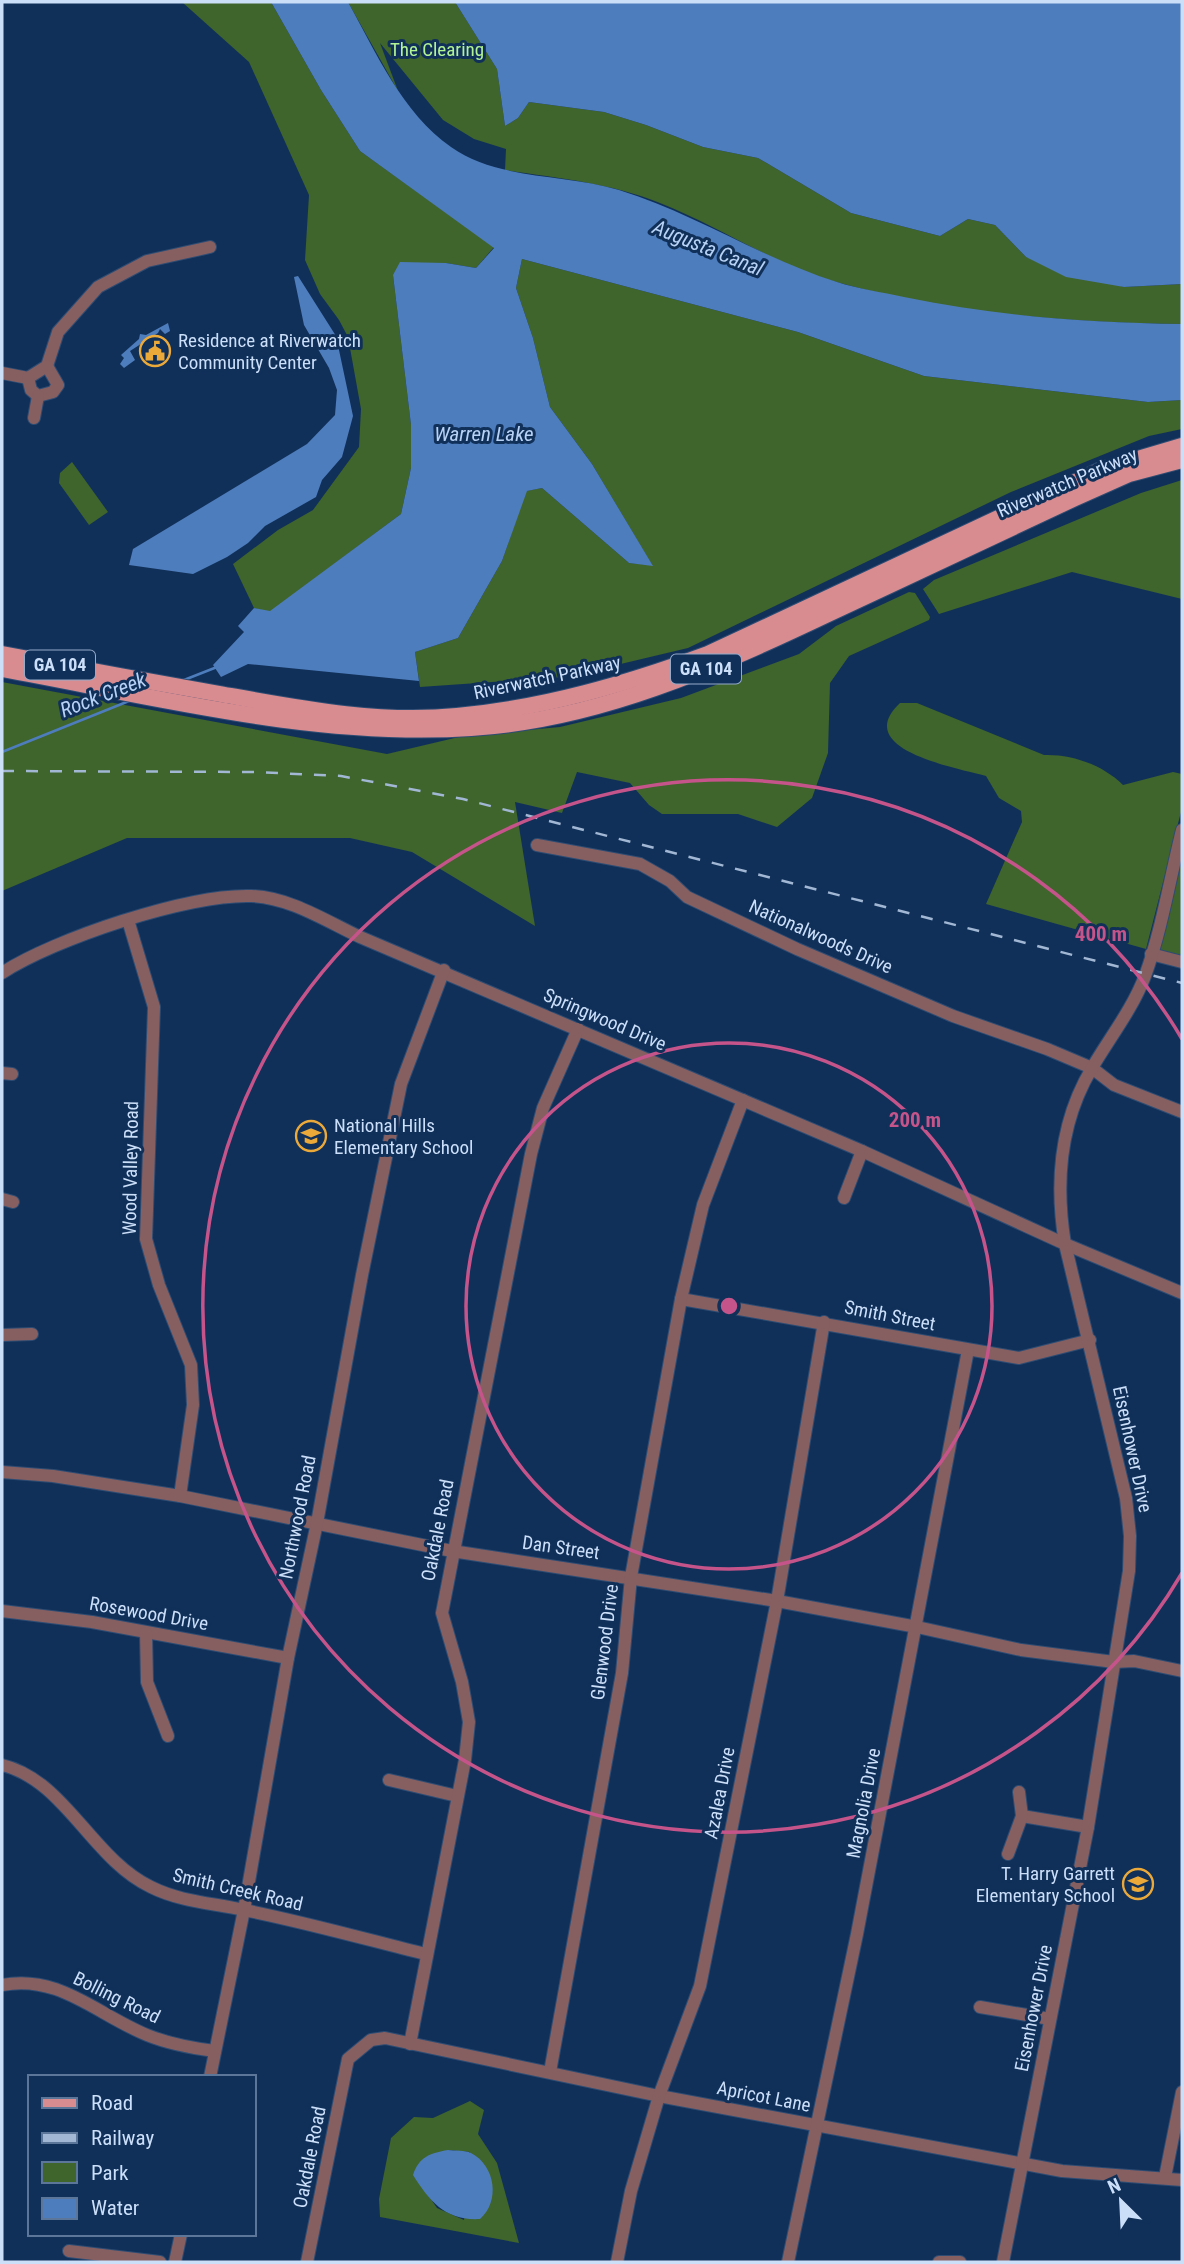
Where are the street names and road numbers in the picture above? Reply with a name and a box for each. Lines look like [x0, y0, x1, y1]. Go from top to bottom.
street label: Riverwatch Parkway [994, 443, 1141, 522]
road number: GA 104 [25, 650, 95, 680]
street label: Riverwatch Parkway [471, 651, 623, 704]
road number: GA 104 [671, 654, 741, 684]
street label: Nationalwoods Drive [745, 894, 896, 978]
street label: Springwood Drive [540, 983, 670, 1056]
street label: Wood Valley Road [118, 1101, 143, 1235]
street label: Smith Street [842, 1295, 937, 1336]
street label: Eisenhower Drive [1108, 1384, 1157, 1514]
street label: Northwood Road [274, 1453, 321, 1581]
street label: Oakdale Road [416, 1477, 459, 1583]
street label: Dan Street [521, 1531, 601, 1564]
street label: Glenwood Drive [586, 1583, 623, 1701]
street label: Rosewood Drive [88, 1592, 210, 1635]
street label: Azalea Drive [699, 1745, 740, 1841]
street label: Magnolia Drive [842, 1746, 885, 1860]
street label: Smith Creek Road [171, 1863, 305, 1916]
street label: Eisenhower Drive [1010, 1943, 1057, 2073]
street label: Bolling Road [69, 1966, 164, 2028]
street label: Apricot Lane [715, 2076, 813, 2117]
street label: Oakdale Road [288, 2104, 331, 2210]

